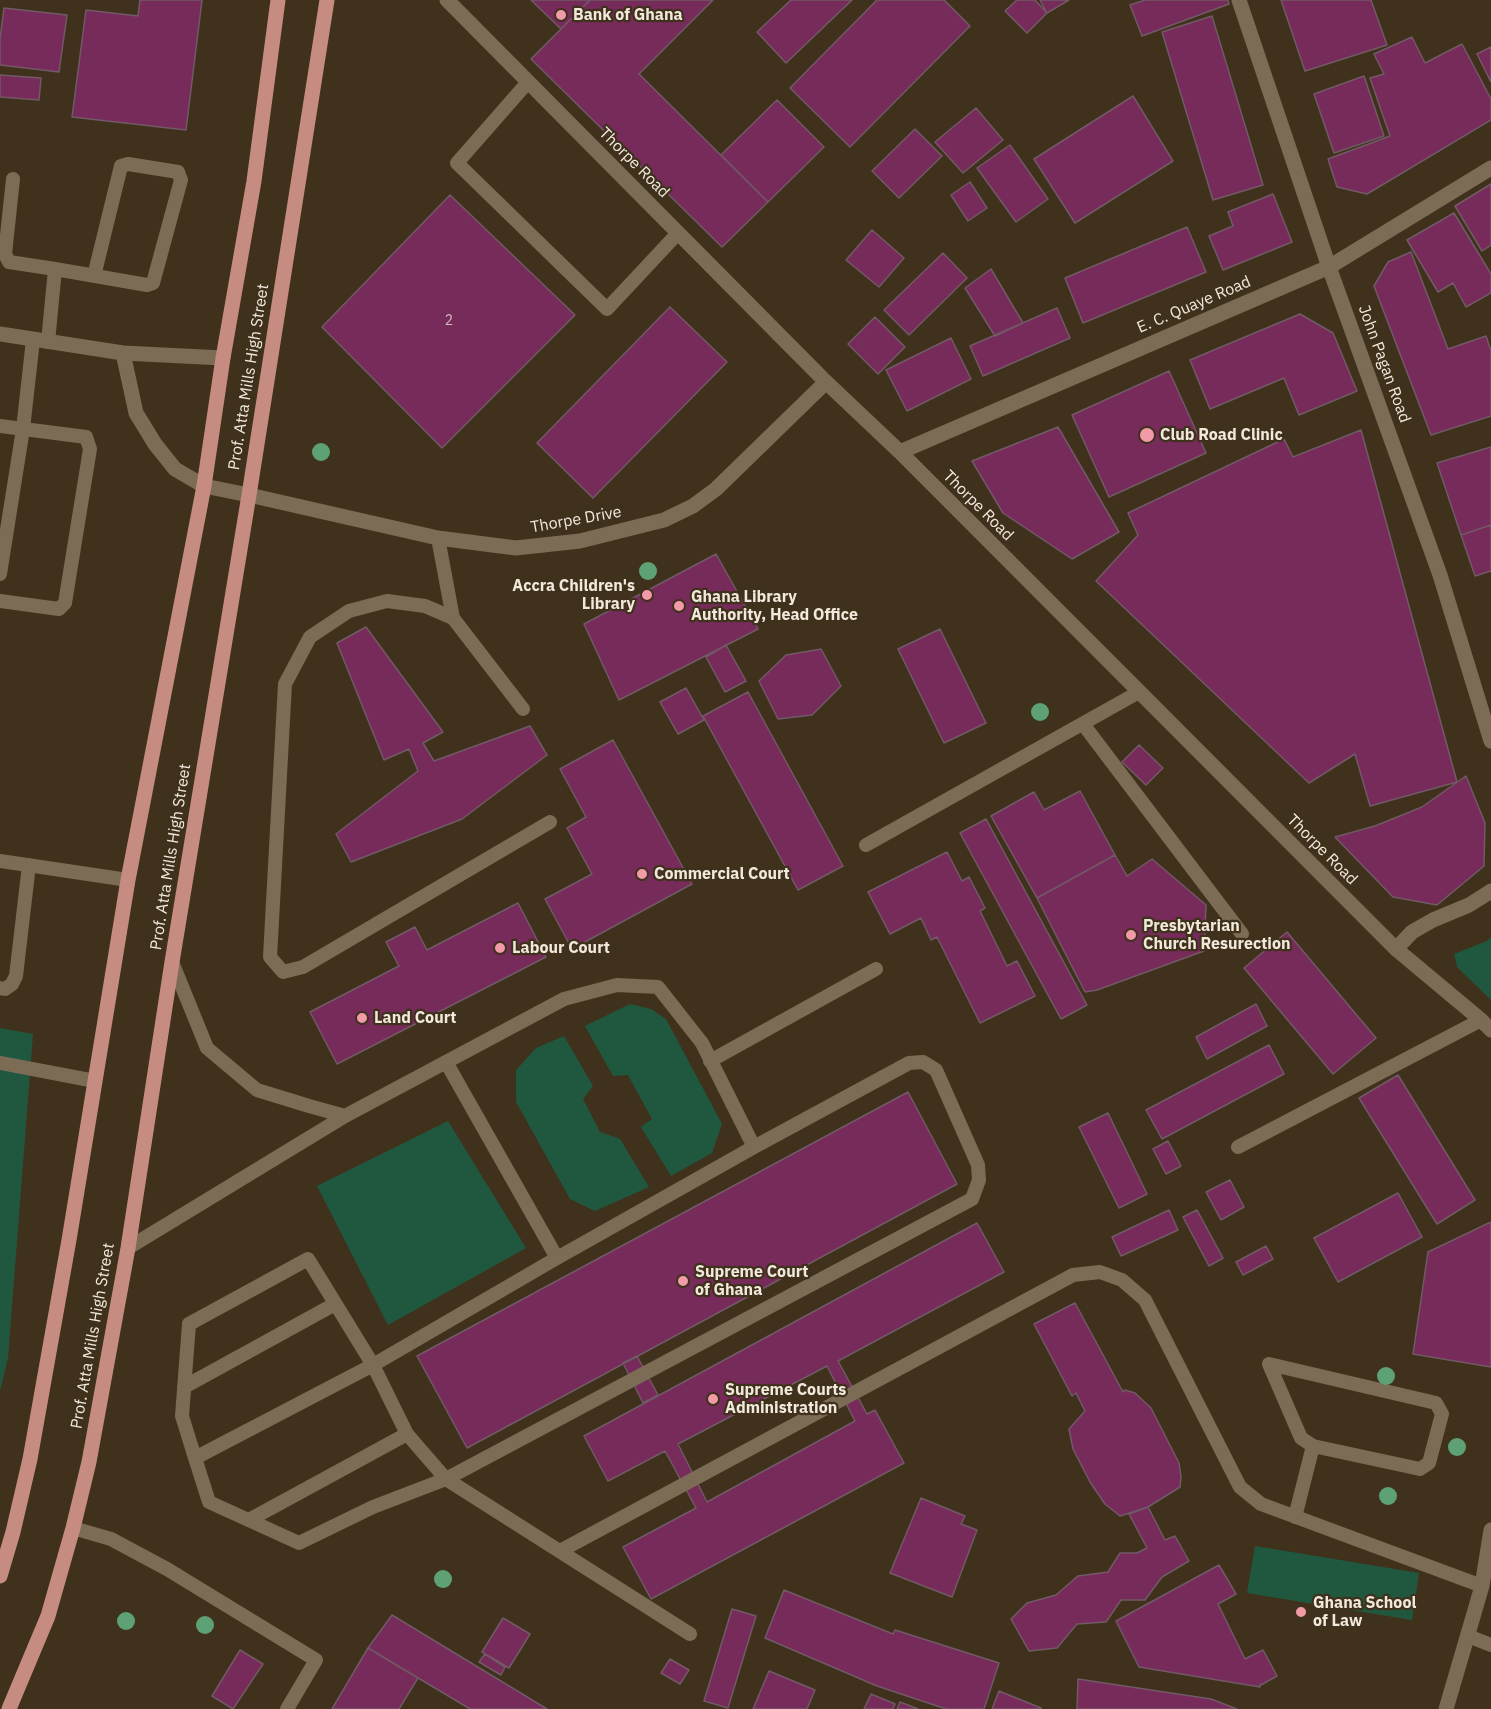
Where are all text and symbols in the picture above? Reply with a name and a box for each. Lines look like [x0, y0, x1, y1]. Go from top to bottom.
place label: Bank of Ghana [573, 5, 683, 25]
marker: Bank of Ghana [554, 8, 568, 22]
street label: Thorpe Road [595, 124, 673, 202]
street label: E. C. Quaye Road [1134, 272, 1254, 338]
street label: Prof. Atta Mills High Street [225, 282, 273, 472]
street label: John Pagan Road [1354, 303, 1414, 425]
house number: 2 [445, 313, 453, 329]
place label: Club Road Clinic [1160, 425, 1283, 445]
marker: Club Road Clinic [1138, 426, 1156, 444]
street label: Thorpe Road [939, 467, 1017, 545]
street label: Thorpe Drive [529, 503, 623, 537]
place label: Accra Children's Library [512, 576, 635, 614]
place label: Ghana Library Authority, Head Office [691, 587, 858, 625]
marker: Accra Children's Library [640, 588, 654, 602]
marker: Ghana Library Authority, Head Office [672, 599, 686, 613]
street label: Prof. Atta Mills High Street [147, 762, 195, 952]
street label: Thorpe Road [1283, 811, 1361, 889]
place label: Commercial Court [654, 864, 790, 884]
marker: Commercial Court [635, 867, 649, 881]
place label: Presbytarian Church Resurection [1143, 916, 1291, 954]
marker: Presbytarian Church Resurection [1124, 928, 1138, 942]
place label: Labour Court [512, 938, 610, 958]
marker: Labour Court [493, 941, 507, 955]
place label: Land Court [374, 1008, 456, 1028]
marker: Land Court [355, 1011, 369, 1025]
street label: Prof. Atta Mills High Street [67, 1242, 119, 1430]
place label: Supreme Court of Ghana [695, 1262, 808, 1300]
marker: Supreme Court of Ghana [676, 1274, 690, 1288]
place label: Supreme Courts Administration [725, 1380, 846, 1418]
marker: Supreme Courts Administration [706, 1392, 720, 1406]
place label: Ghana School of Law [1313, 1593, 1416, 1631]
marker: Ghana School of Law [1294, 1605, 1308, 1619]

